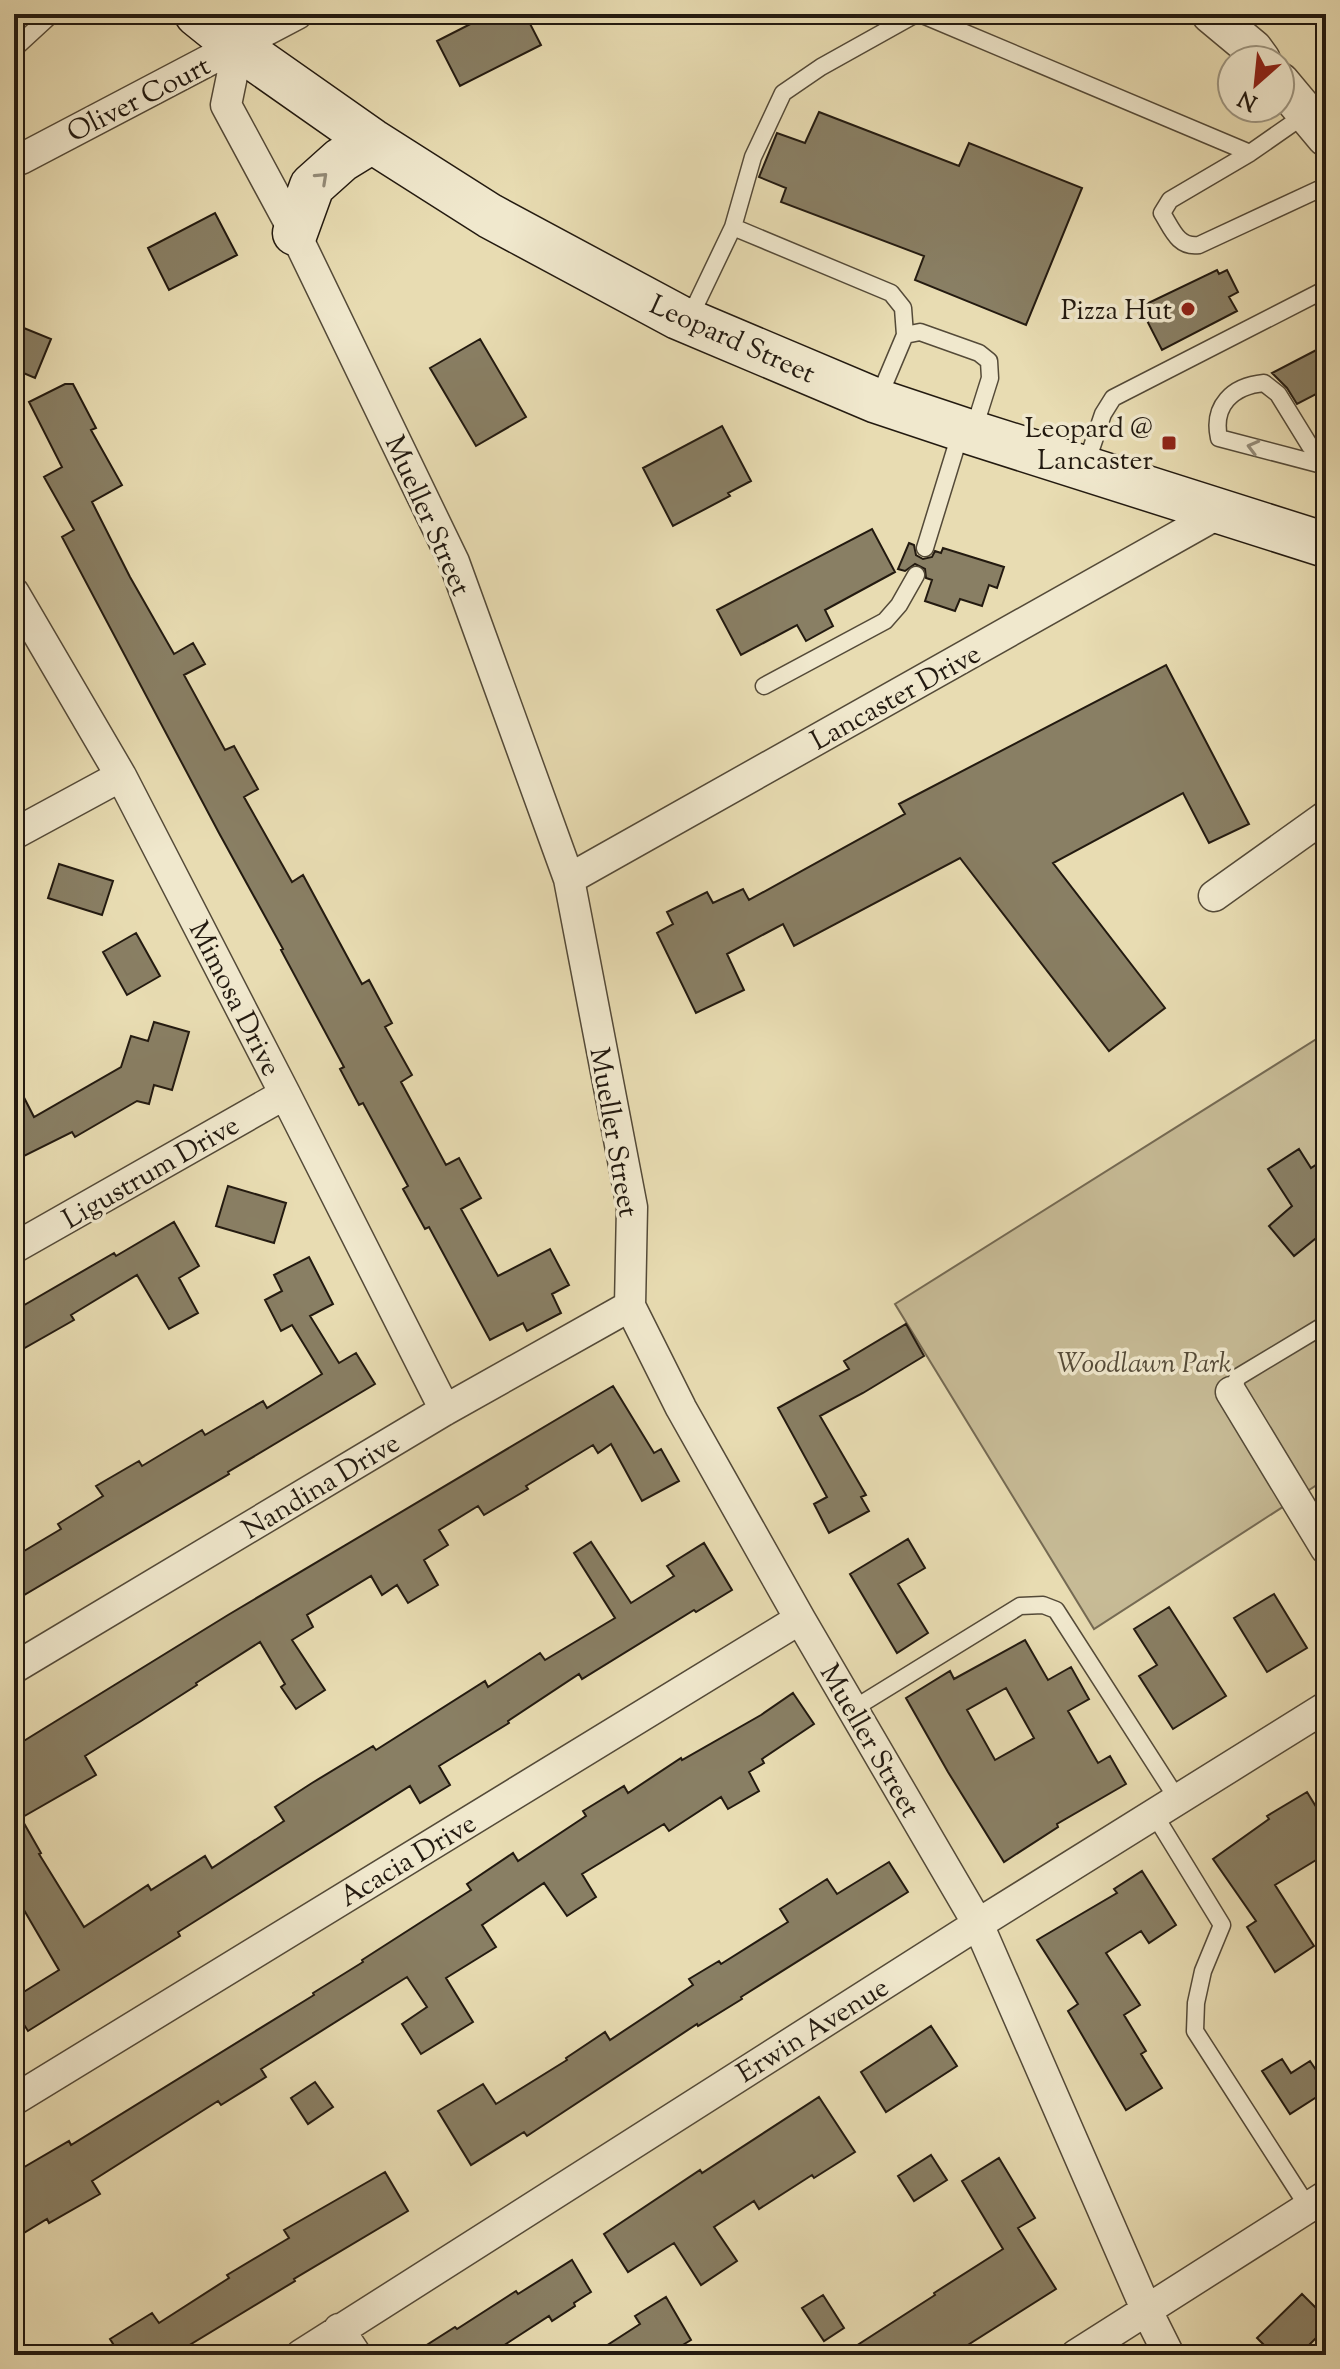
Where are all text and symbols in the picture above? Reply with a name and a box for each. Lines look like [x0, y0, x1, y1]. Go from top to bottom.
north arrow [1216, 44, 1296, 124]
street label: Oliver Court [61, 47, 218, 154]
text: N [1233, 81, 1263, 117]
one-way arrow [313, 173, 327, 187]
street label: Leopard Street [643, 286, 821, 395]
place label: Pizza Hut [1061, 292, 1172, 332]
marker: Pizza Hut [1179, 300, 1197, 318]
place label: Leopard @ Lancaster [1025, 410, 1153, 482]
street label: Mueller Street [373, 430, 480, 603]
marker: Leopard @ Lancaster [1160, 434, 1178, 452]
one-way arrow [1247, 440, 1261, 457]
street label: Lancaster Drive [804, 635, 989, 762]
street label: Mimosa Drive [177, 915, 290, 1084]
street label: Mueller Street [577, 1045, 647, 1221]
street label: Ligustrum Drive [56, 1107, 247, 1240]
park label: Woodlawn Park [1057, 1345, 1232, 1385]
street label: Nandina Drive [235, 1425, 408, 1551]
street label: Mueller Street [808, 1657, 929, 1826]
street label: Acacia Drive [333, 1805, 485, 1918]
street label: Erwin Avenue [730, 1969, 897, 2094]

